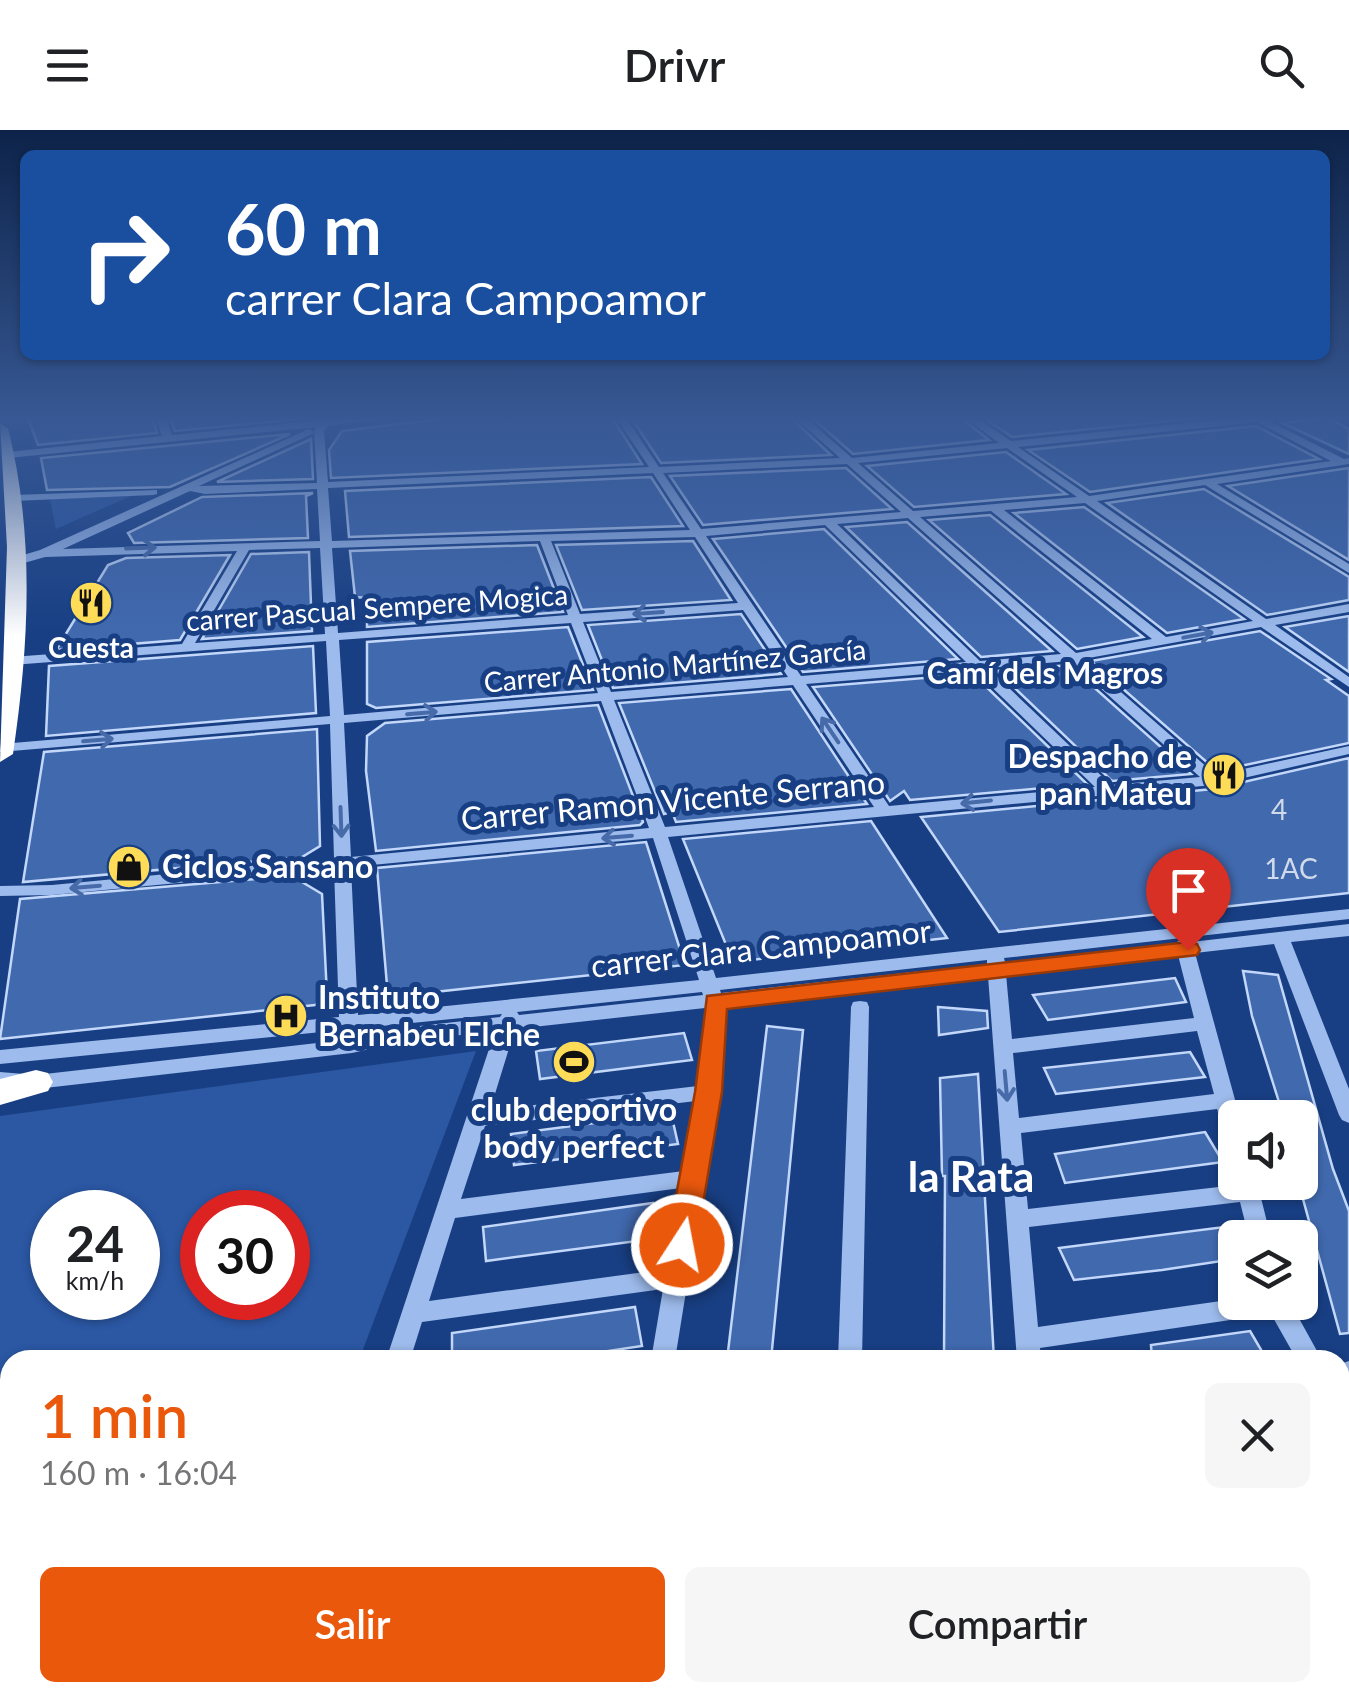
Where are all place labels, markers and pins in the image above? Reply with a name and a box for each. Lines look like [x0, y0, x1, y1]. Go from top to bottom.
restaurant icon: Cuesta [68, 580, 114, 626]
place label: Cuesta [48, 630, 134, 664]
place label: Despacho de pan Mateu [1007, 736, 1192, 812]
restaurant icon: Despacho de pan Mateu [1201, 752, 1247, 798]
shop icon: Ciclos Sansano [106, 844, 152, 890]
place label: Ciclos Sansano [162, 846, 373, 885]
pin [1146, 848, 1231, 951]
place label: Instituto Bernabeu Elche [318, 977, 540, 1053]
hospital icon: Instituto Bernabeu Elche [263, 993, 309, 1039]
sports icon: club deportivo body perfect [551, 1039, 597, 1085]
place label: club deportivo body perfect [471, 1089, 677, 1165]

